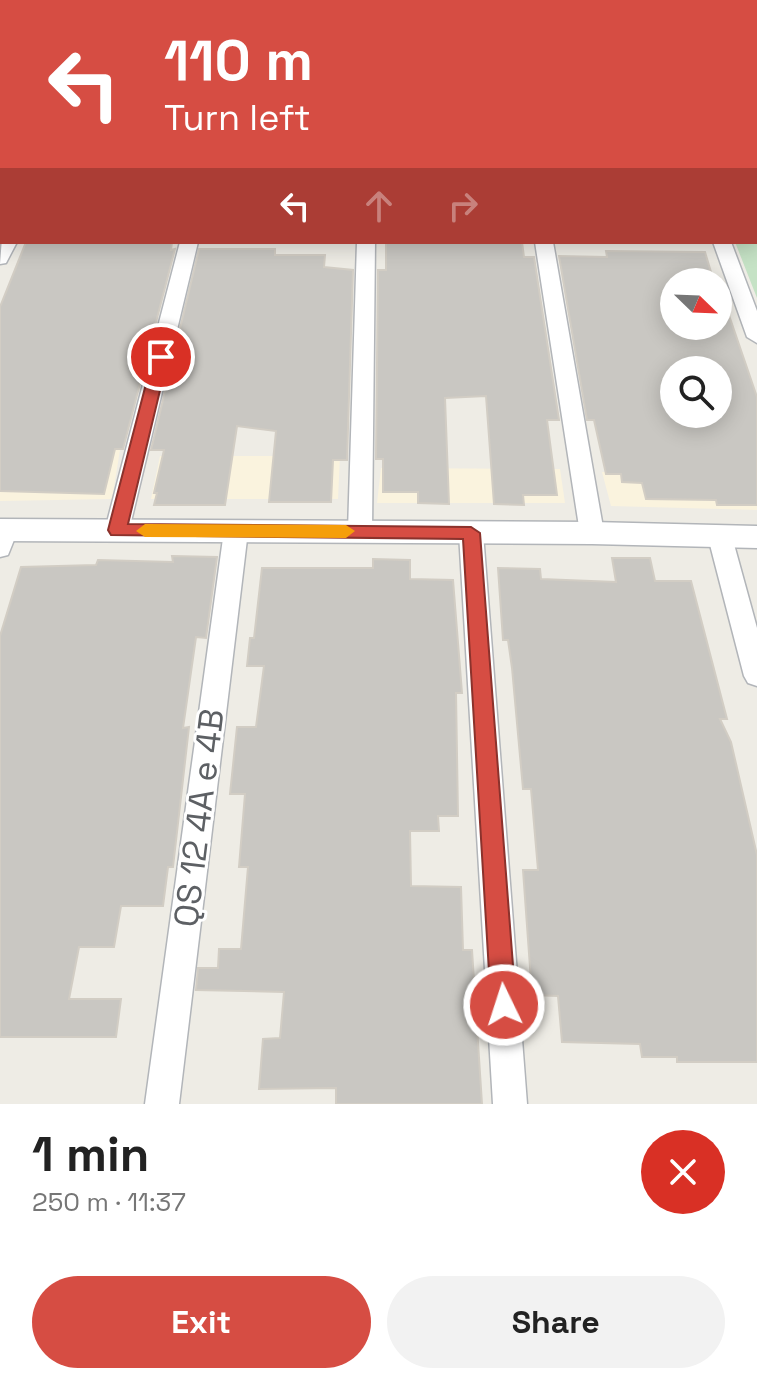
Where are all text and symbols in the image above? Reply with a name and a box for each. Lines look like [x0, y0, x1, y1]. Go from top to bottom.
text: 110 m [164, 25, 313, 96]
icon: left [32, 32, 136, 136]
text: Turn left [164, 95, 311, 141]
icon: left [273, 184, 317, 228]
icon: ahead [357, 184, 401, 228]
icon: right [441, 184, 485, 228]
north arrow [660, 268, 732, 340]
map controls [660, 268, 732, 428]
pin [127, 323, 195, 391]
icon: arrive [139, 335, 183, 379]
button: search [660, 356, 732, 428]
street label: QS 12 4A e 4B [164, 707, 234, 929]
position arrow [462, 963, 546, 1047]
text: 1 min [32, 1124, 149, 1185]
button: close [641, 1130, 725, 1214]
text: 250 m · 11:37 [32, 1185, 186, 1219]
button: Exit [32, 1276, 371, 1368]
button: Share [387, 1276, 725, 1368]

